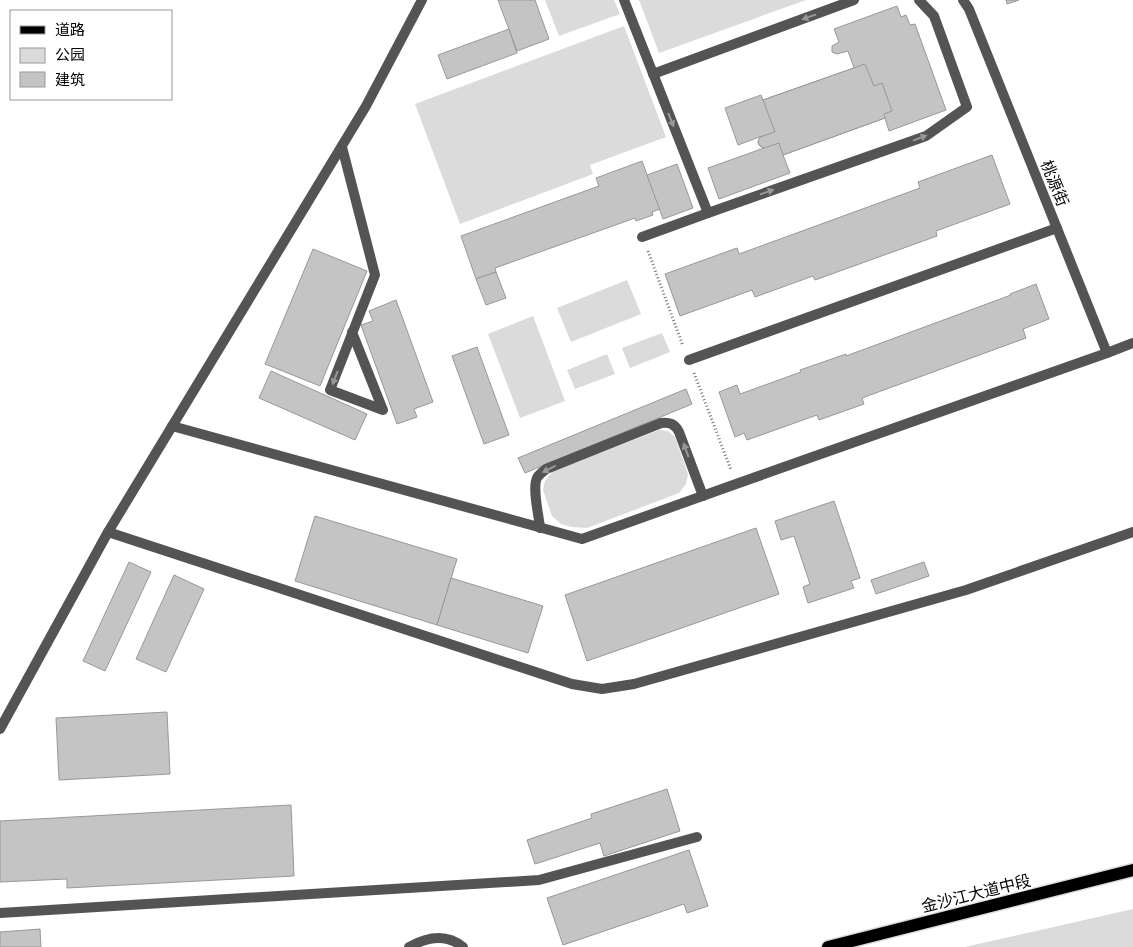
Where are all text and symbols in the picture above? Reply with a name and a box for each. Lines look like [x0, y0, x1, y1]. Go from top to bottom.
legend [10, 10, 172, 100]
one-way arrow [801, 14, 816, 21]
text: 道路 [55, 19, 85, 39]
text: 公园 [55, 44, 85, 64]
text: 建筑 [55, 69, 85, 89]
one-way arrow [667, 113, 675, 128]
one-way arrow [913, 134, 928, 142]
street label: 桃源街 [1036, 157, 1074, 209]
one-way arrow [759, 188, 774, 195]
one-way arrow [331, 371, 339, 386]
one-way arrow [682, 442, 690, 457]
one-way arrow [542, 465, 557, 473]
street label: 金沙江大道中段 [919, 869, 1033, 917]

